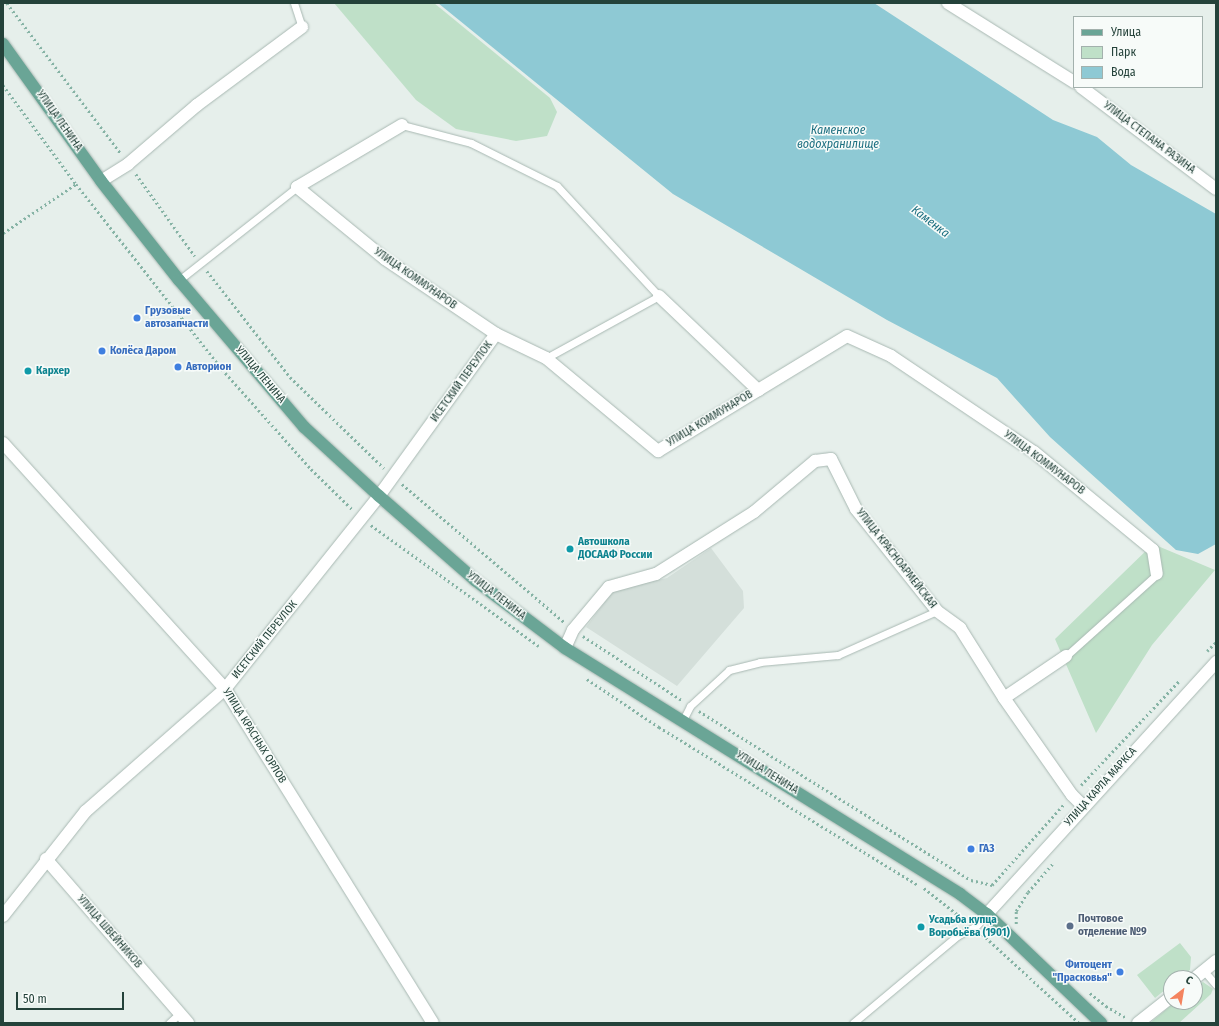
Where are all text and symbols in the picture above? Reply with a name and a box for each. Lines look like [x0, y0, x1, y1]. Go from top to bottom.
legend [1073, 16, 1203, 88]
text: Улица [1111, 25, 1141, 39]
text: Парк [1111, 45, 1136, 59]
text: Вода [1111, 65, 1136, 79]
street label: УЛИЦА ЛЕНИНА [33, 88, 85, 154]
street label: УЛИЦА СТЕПАНА РАЗИНА [1100, 99, 1198, 177]
water label: Каменское водохранилище [797, 124, 879, 152]
water label: Каменка [908, 203, 952, 241]
street label: УЛИЦА КОММУНАРОВ [371, 246, 459, 312]
place label: Грузовые автозапчасти [145, 305, 208, 331]
marker: Грузовые автозапчасти [132, 313, 142, 323]
street label: ИСЕТСКИЙ ПЕРЕУЛОК [428, 339, 496, 425]
place label: Колёса Даром [110, 344, 176, 358]
street label: УЛИЦА ЛЕНИНА [232, 344, 288, 406]
marker: Колёса Даром [97, 346, 107, 356]
place label: Авторион [186, 360, 231, 374]
marker: Авторион [173, 362, 183, 372]
place label: Кархер [36, 364, 70, 378]
marker: Кархер [23, 366, 33, 376]
street label: УЛИЦА КОММУНАРОВ [665, 388, 755, 450]
street label: УЛИЦА КОММУНАРОВ [1001, 428, 1087, 498]
street label: УЛИЦА КРАСНОАРМЕЙСКАЯ [853, 506, 939, 612]
place label: Автошкола ДОСААФ России [578, 536, 652, 562]
marker: Автошкола ДОСААФ России [565, 544, 575, 554]
street label: УЛИЦА ЛЕНИНА [464, 569, 528, 623]
street label: ИСЕТСКИЙ ПЕРЕУЛОК [229, 598, 301, 682]
street label: УЛИЦА КРАСНЫХ ОРЛОВ [219, 686, 289, 786]
street label: УЛИЦА КАРЛА МАРКСА [1062, 745, 1140, 829]
street label: УЛИЦА ЛЕНИНА [734, 749, 800, 797]
place label: ГАЗ [979, 842, 994, 856]
marker: ГАЗ [966, 844, 976, 854]
street label: УЛИЦА ШВЕЙНИКОВ [74, 893, 144, 971]
place label: Почтовое отделение №9 [1078, 913, 1147, 939]
place label: Усадьба купца Воробьёва (1901) [929, 914, 1010, 940]
marker: Почтовое отделение №9 [1065, 921, 1075, 931]
marker: Усадьба купца Воробьёва (1901) [916, 922, 926, 932]
place label: Фитоцент "Прасковья" [1052, 959, 1112, 985]
marker: Фитоцент "Прасковья" [1115, 967, 1125, 977]
north arrow [1163, 970, 1203, 1010]
text: С [1183, 973, 1195, 987]
scale bar [18, 984, 126, 1010]
text: 50 m [23, 992, 47, 1006]

